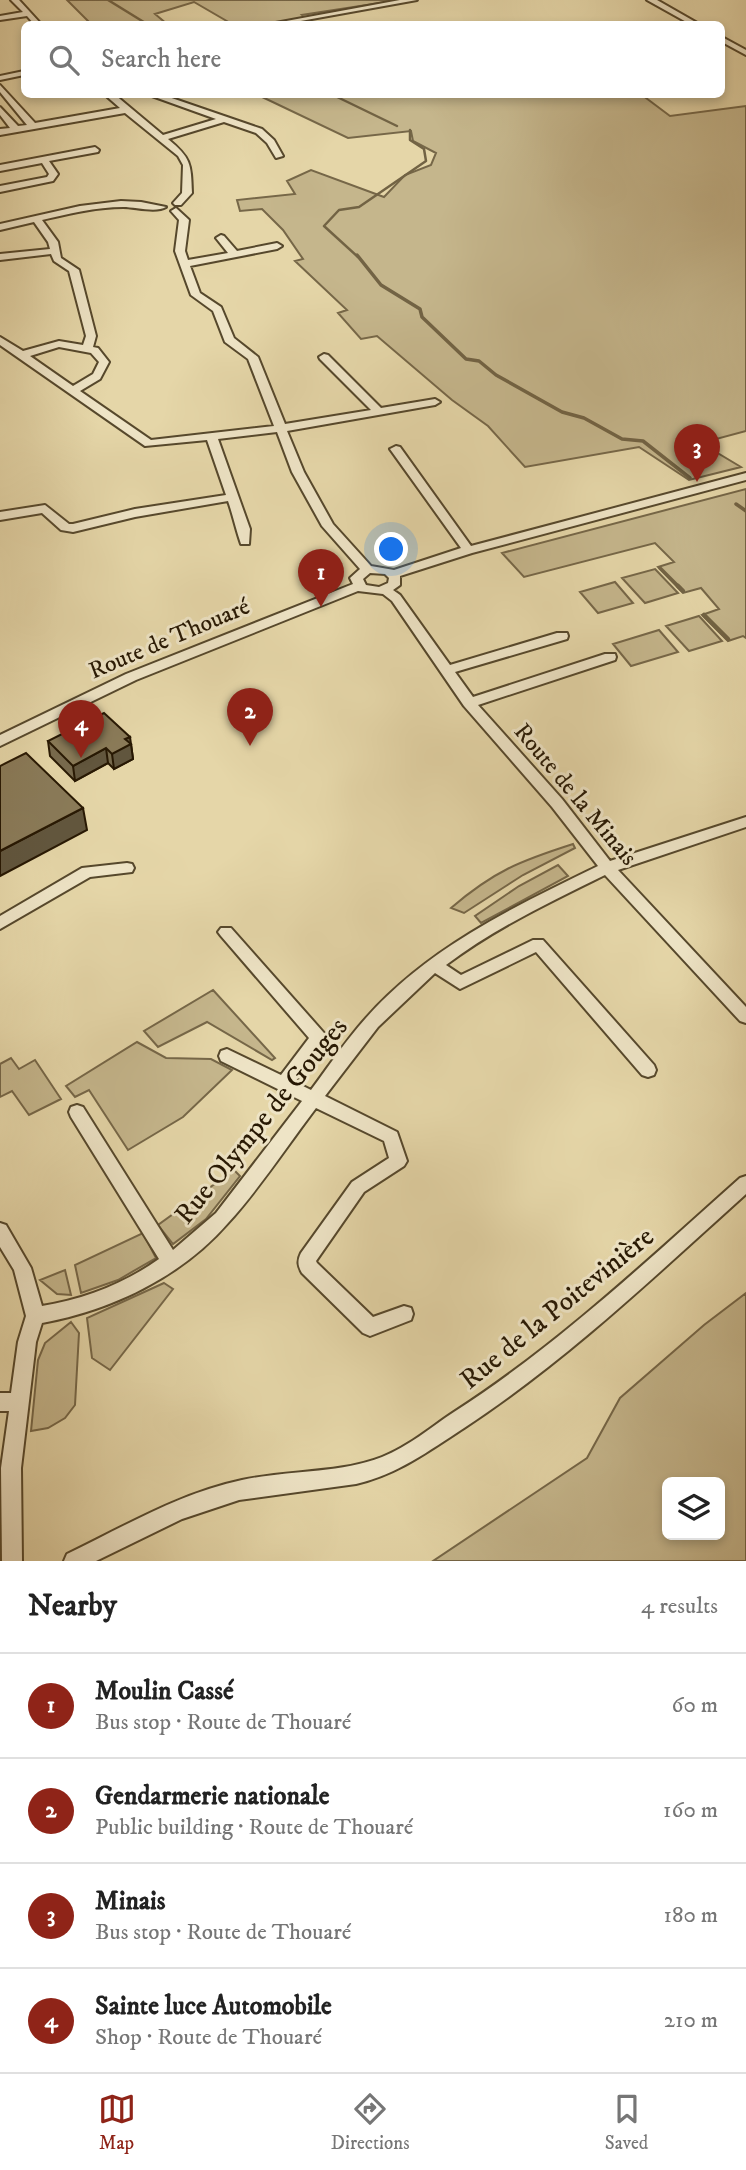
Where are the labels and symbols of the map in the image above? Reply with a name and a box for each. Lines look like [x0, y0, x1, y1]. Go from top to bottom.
pin: 3 [674, 424, 720, 482]
your location [374, 532, 408, 566]
pin: 1 [298, 549, 344, 607]
street label: Route de Thouaré [84, 591, 254, 686]
pin: 2 [227, 688, 273, 746]
pin: 4 [58, 700, 104, 758]
street label: Route de la Minais [507, 717, 643, 872]
street label: Rue Olympe de Gouges [167, 1010, 355, 1232]
street label: Rue de la Poitevinière [453, 1219, 661, 1397]

